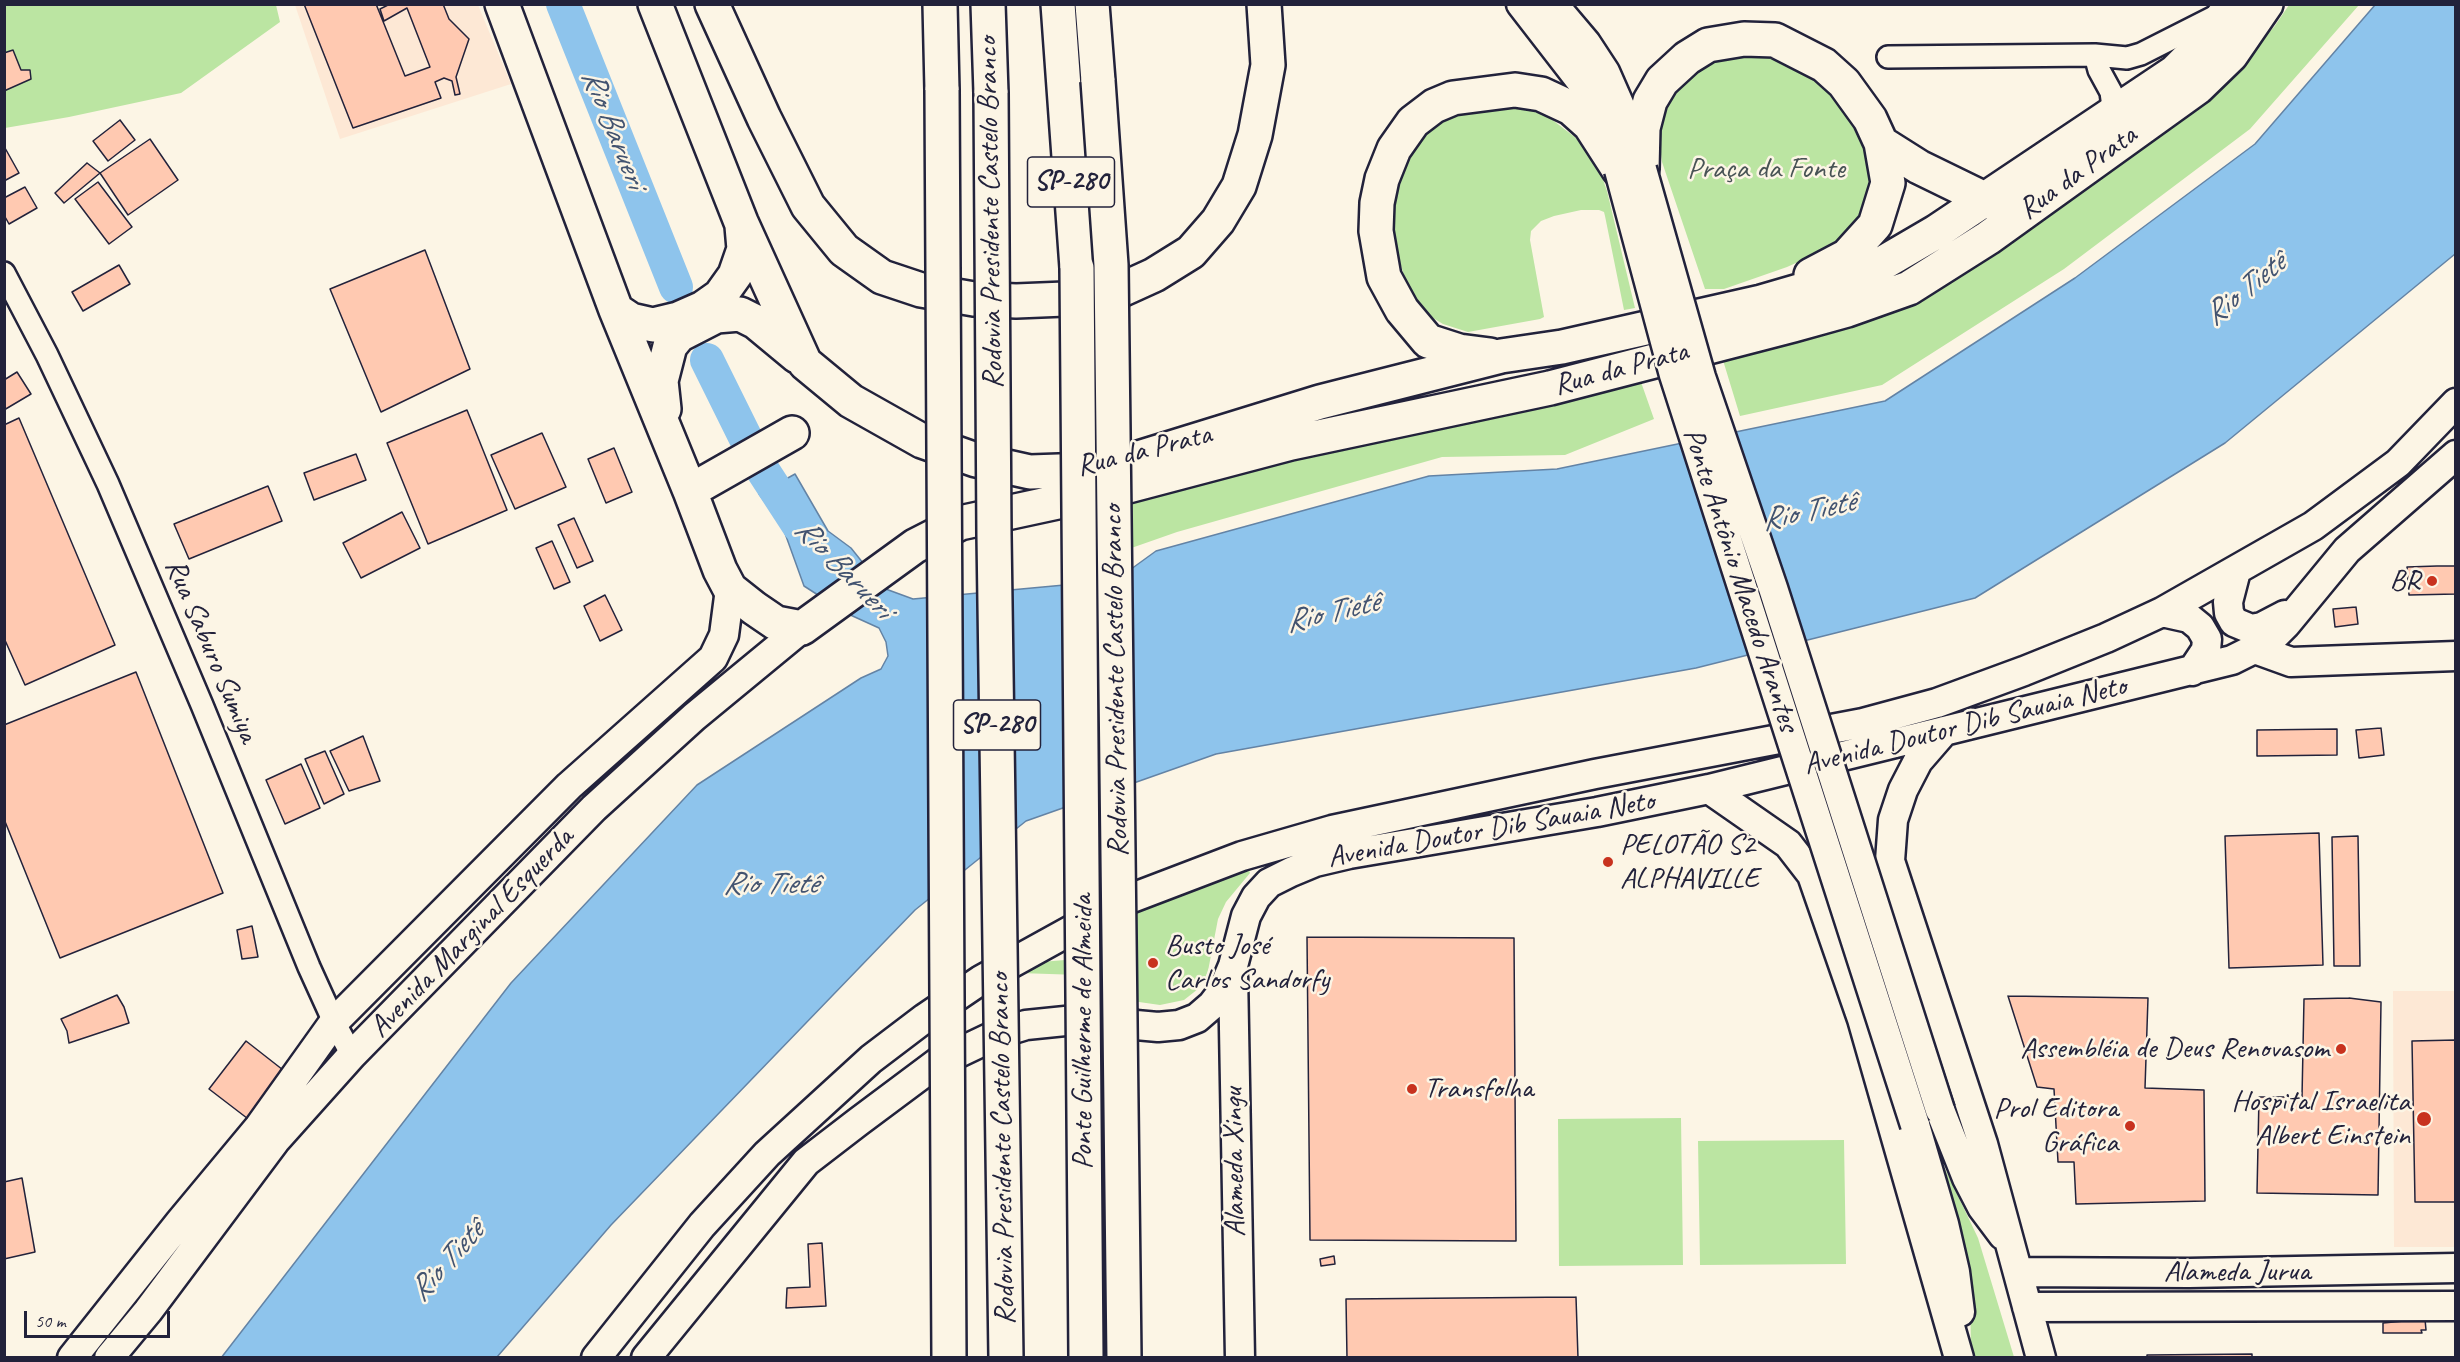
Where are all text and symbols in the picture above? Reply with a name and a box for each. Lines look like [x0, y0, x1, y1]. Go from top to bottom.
street label: Rodovia Presidente Castelo Branco [970, 37, 1012, 389]
water label: Rio Barueri [572, 64, 654, 194]
street label: Rua da Prata [2012, 118, 2144, 228]
park label: Praça da Fonte [1687, 151, 1845, 187]
road number: SP-280 [1028, 157, 1114, 207]
water label: Rio Tietê [2196, 245, 2294, 335]
street label: Rua da Prata [1550, 334, 1692, 404]
street label: Rua da Prata [1073, 417, 1215, 485]
street label: Ponte Antônio Macedo Arantes [1674, 424, 1806, 736]
water label: Rio Tietê [1758, 483, 1858, 541]
street label: Rodovia Presidente Castelo Branco [1095, 505, 1137, 857]
water label: Rio Barueri [786, 511, 900, 627]
street label: Rua Saburo Sumiya [156, 554, 266, 748]
place label: BR [2389, 563, 2420, 599]
marker: BR [2425, 574, 2439, 588]
water label: Rio Tietê [1282, 584, 1382, 642]
street label: Avenida Doutor Dib Sauaia Neto [1800, 669, 2130, 783]
road number: SP-280 [954, 700, 1040, 750]
street label: Avenida Doutor Dib Sauaia Neto [1325, 784, 1657, 876]
street label: Avenida Marginal Esquerda [362, 820, 582, 1046]
place label: PELOTÃO S2 ALPHAVILLE [1620, 827, 1759, 898]
marker: PELOTÃO S2 ALPHAVILLE [1601, 855, 1615, 869]
water label: Rio Tietê [723, 866, 817, 904]
street label: Ponte Guilherme de Almeida [1065, 894, 1101, 1170]
place label: Busto José Carlos Sandorfy [1165, 928, 1329, 998]
marker: Busto José Carlos Sandorfy [1146, 956, 1160, 970]
street label: Rodovia Presidente Castelo Branco [982, 973, 1024, 1325]
place label: Assembléia de Deus Renovasom [2020, 1031, 2329, 1067]
marker: Assembléia de Deus Renovasom [2334, 1042, 2348, 1056]
place label: Transfolha [1424, 1071, 1533, 1107]
marker: Transfolha [1405, 1082, 1419, 1096]
place label: Hospital Israelita Albert Einstein [2231, 1084, 2410, 1154]
street label: Alameda Xingu [1216, 1087, 1254, 1237]
place label: Prol Editora Gráfica [1993, 1091, 2118, 1162]
marker: Hospital Israelita Albert Einstein [2415, 1110, 2433, 1128]
marker: Prol Editora Gráfica [2123, 1119, 2137, 1133]
water label: Rio Tietê [401, 1214, 493, 1310]
street label: Alameda Jurua [2164, 1254, 2310, 1290]
scale bar [27, 1299, 172, 1337]
text: 50 m [35, 1310, 66, 1332]

